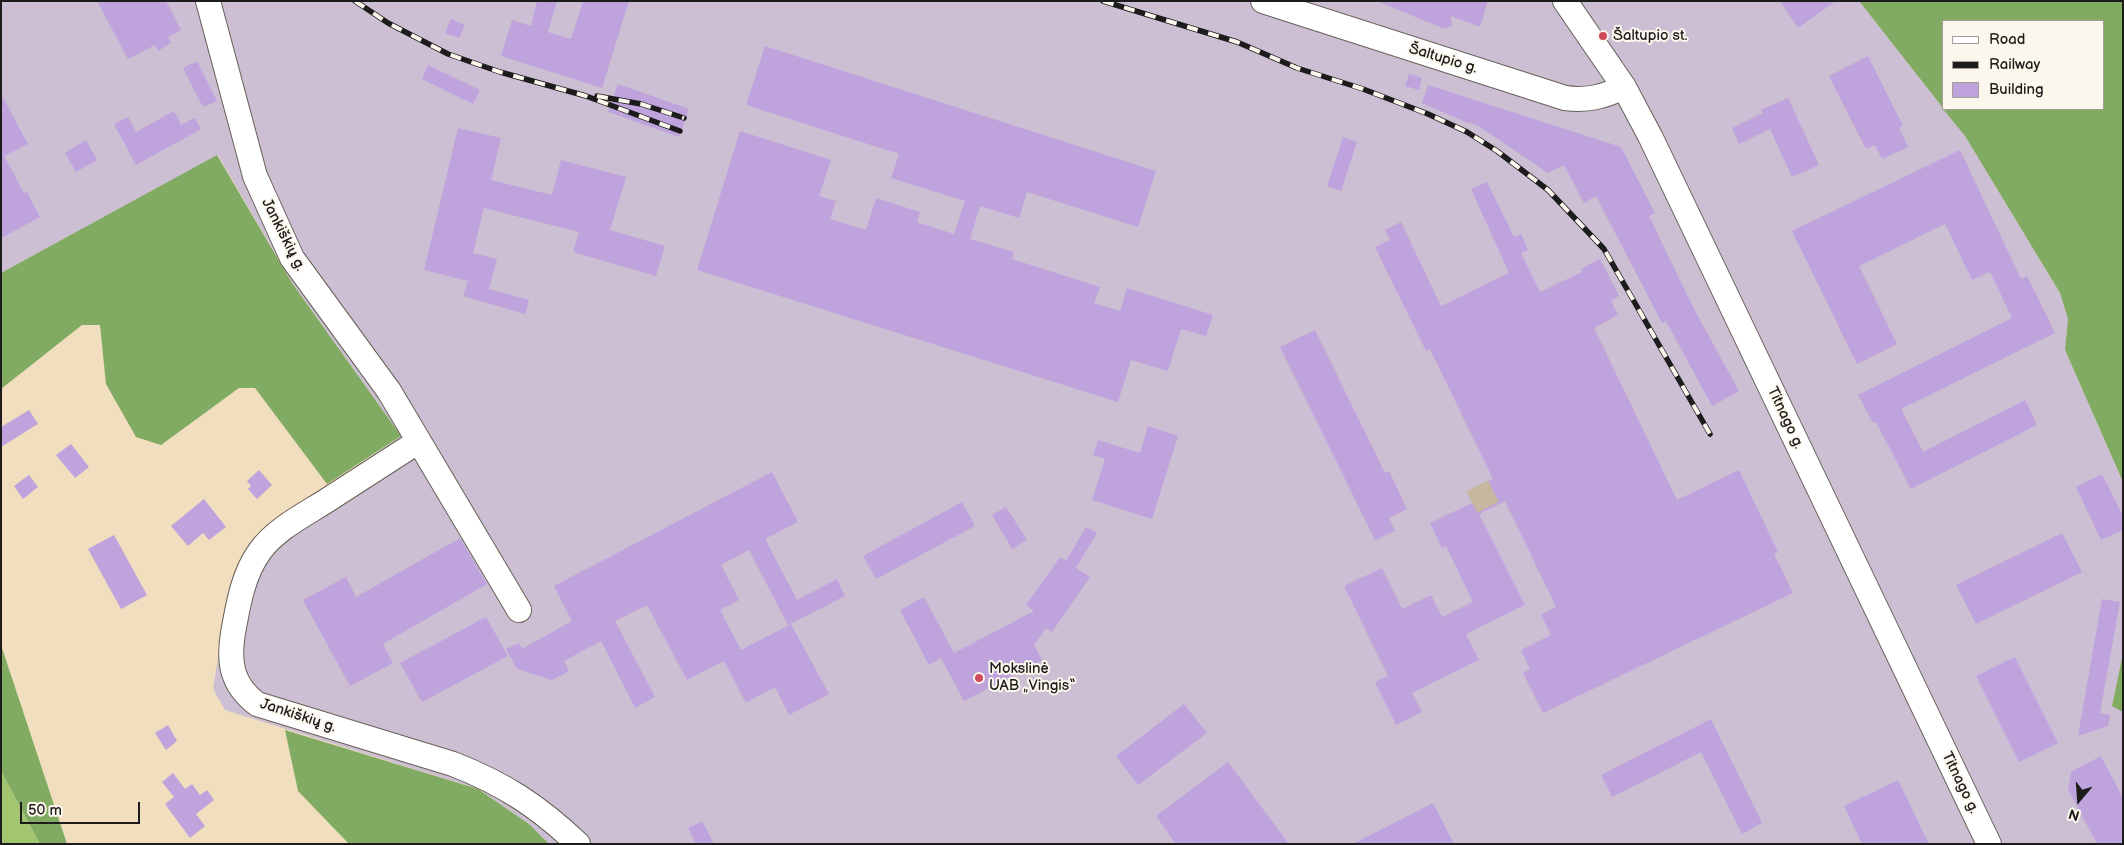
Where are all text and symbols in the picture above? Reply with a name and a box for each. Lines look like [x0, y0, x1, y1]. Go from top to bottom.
legend [1942, 20, 2104, 110]
place label: Šaltupio st. [1613, 27, 1687, 45]
marker: Šaltupio st. [1597, 30, 1609, 42]
text: Road [1989, 30, 2025, 49]
street label: Šaltupio g. [1406, 40, 1480, 78]
text: Railway [1989, 55, 2040, 74]
text: Building [1989, 80, 2044, 99]
street label: Jankiškių g. [257, 196, 309, 274]
street label: Titnago g. [1763, 384, 1807, 452]
place label: Mokslinė UAB „Vingis“ [989, 660, 1076, 695]
marker: Mokslinė UAB „Vingis“ [973, 672, 985, 684]
street label: Jankiškių g. [258, 695, 338, 737]
street label: Titnago g. [1937, 749, 1983, 817]
north arrow [2054, 775, 2104, 825]
scale bar [22, 792, 142, 824]
text: 50 m [28, 801, 62, 820]
text: N [2067, 805, 2082, 824]

